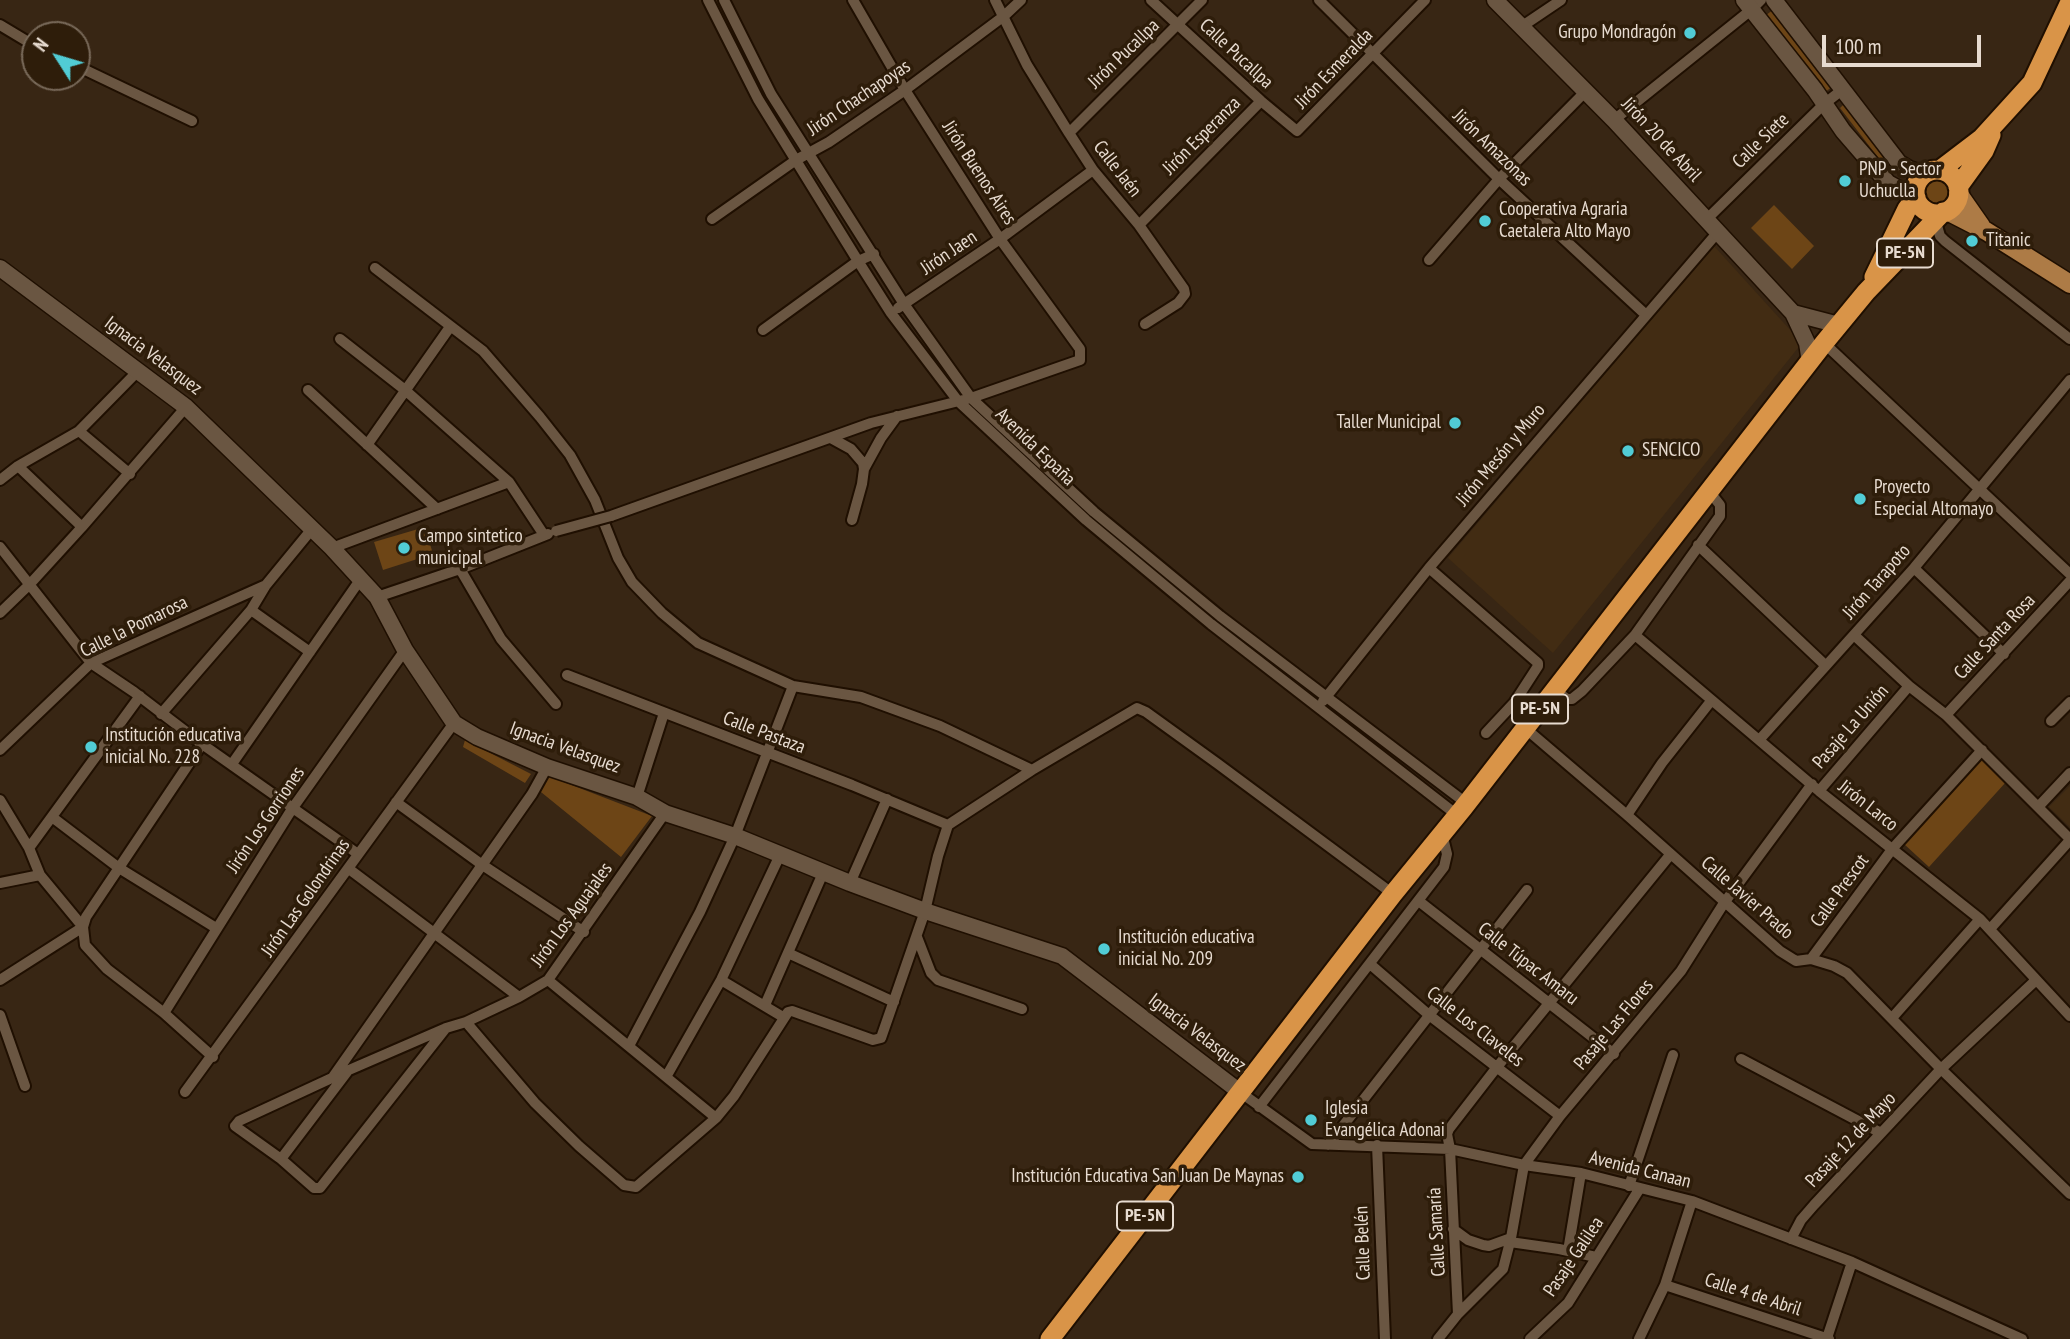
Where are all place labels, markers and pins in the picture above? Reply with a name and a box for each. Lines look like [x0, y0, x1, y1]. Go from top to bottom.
place label: Grupo Mondragón [1558, 22, 1676, 44]
marker: Grupo Mondragón [1682, 25, 1698, 41]
place label: PNP - Sector Uchuclla [1859, 159, 1941, 203]
marker: PNP - Sector Uchuclla [1837, 173, 1853, 189]
place label: Cooperativa Agraria Caetalera Alto Mayo [1499, 199, 1631, 243]
marker: Cooperativa Agraria Caetalera Alto Mayo [1477, 213, 1493, 229]
place label: Titanic [1986, 230, 2031, 252]
marker: Titanic [1964, 233, 1980, 249]
place label: Taller Municipal [1337, 412, 1441, 434]
marker: Taller Municipal [1447, 415, 1463, 431]
place label: SENCICO [1642, 440, 1700, 462]
marker: SENCICO [1620, 443, 1636, 459]
place label: Proyecto Especial Altomayo [1874, 477, 1993, 521]
marker: Proyecto Especial Altomayo [1852, 491, 1868, 507]
place label: Campo sintetico municipal [418, 526, 523, 570]
marker: Campo sintetico municipal [396, 540, 412, 556]
place label: Institución educativa inicial No. 228 [105, 725, 241, 769]
marker: Institución educativa inicial No. 228 [83, 739, 99, 755]
place label: Institución educativa inicial No. 209 [1118, 927, 1254, 971]
marker: Institución educativa inicial No. 209 [1096, 941, 1112, 957]
place label: Iglesia Evangélica Adonai [1325, 1098, 1445, 1142]
marker: Iglesia Evangélica Adonai [1303, 1112, 1319, 1128]
place label: Institución Educativa San Juan De Maynas [1011, 1166, 1284, 1188]
marker: Institución Educativa San Juan De Maynas [1290, 1169, 1306, 1185]

